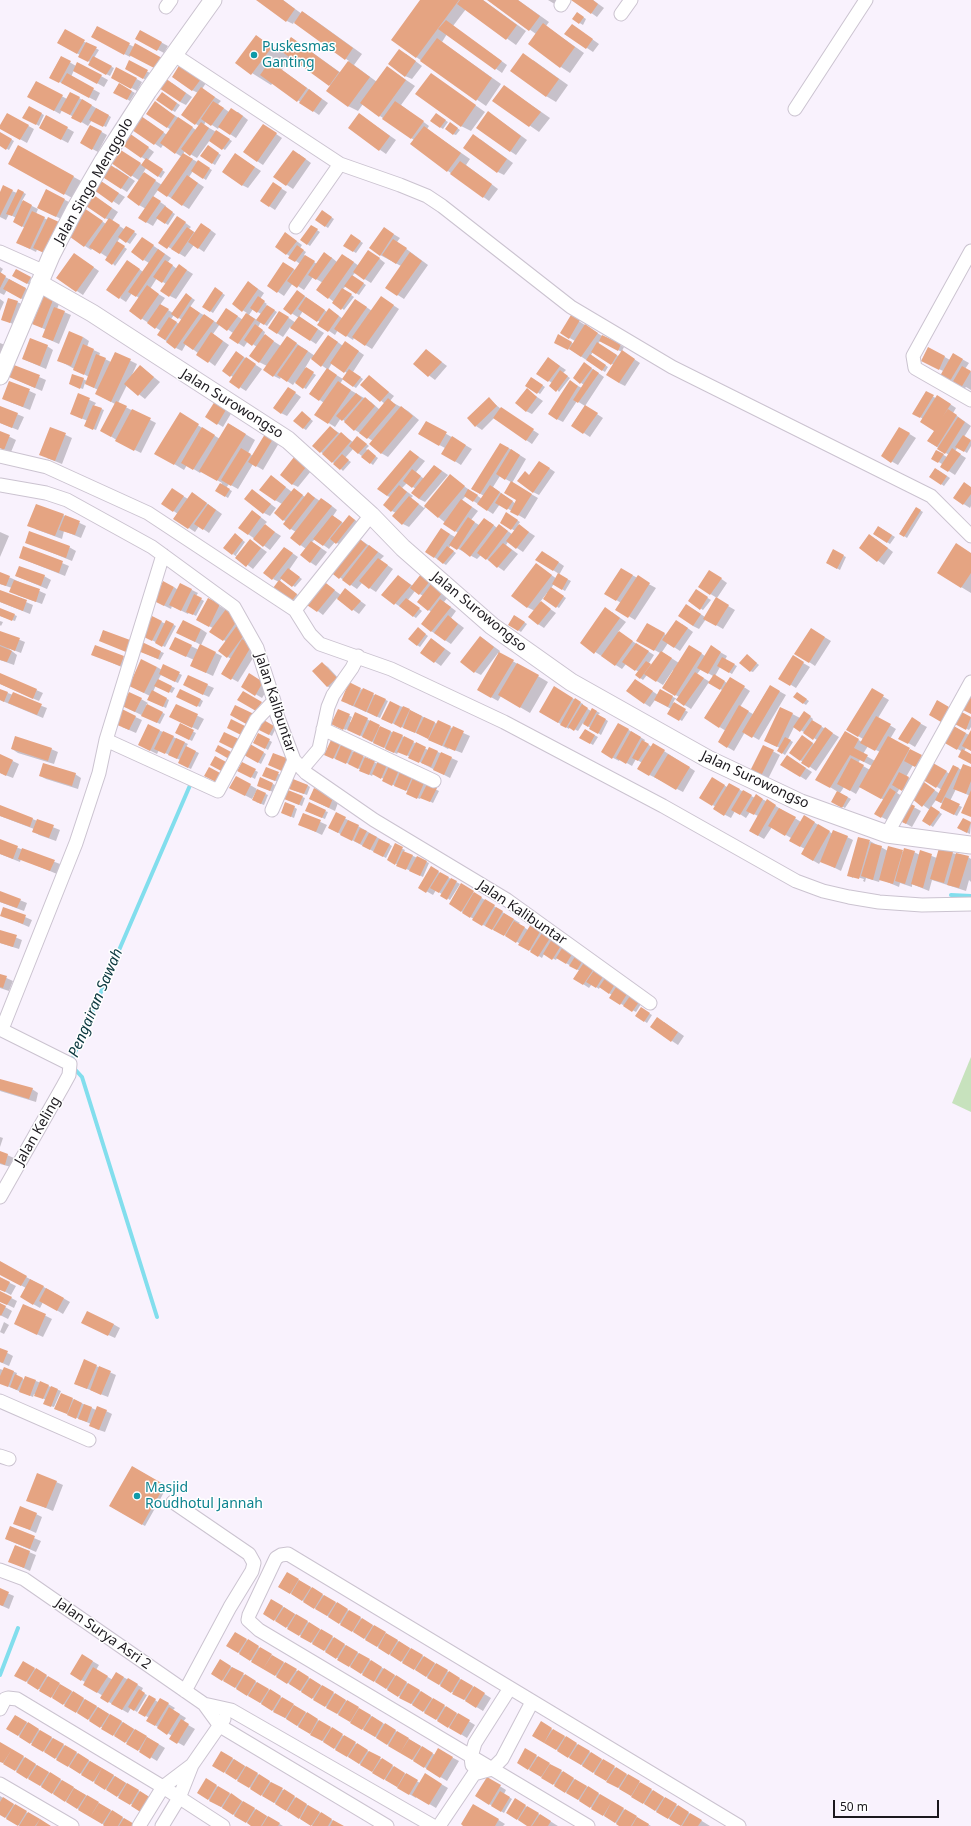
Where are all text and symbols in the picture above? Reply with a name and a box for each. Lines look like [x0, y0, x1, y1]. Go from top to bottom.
place label: Puskesmas Ganting [262, 39, 336, 72]
marker: Puskesmas Ganting [249, 50, 259, 60]
street label: Jalan Singo Menggolo [51, 115, 137, 247]
street label: Jalan Surowongso [178, 366, 286, 442]
street label: Jalan Surowongso [428, 569, 530, 655]
street label: Jalan Kalibuntar [251, 651, 299, 755]
street label: Jalan Surowongso [698, 748, 812, 812]
street label: Jalan Kalibuntar [474, 877, 570, 949]
water label: Pengairan Sawah [65, 946, 127, 1060]
street label: Jalan Keling [12, 1094, 64, 1168]
place label: Masjid Roudhotul Jannah [145, 1480, 263, 1512]
marker: Masjid Roudhotul Jannah [132, 1491, 142, 1501]
street label: Jalan Surya Asri 2 [52, 1595, 154, 1673]
scale bar [835, 1792, 941, 1818]
text: 50 m [840, 1798, 868, 1815]

